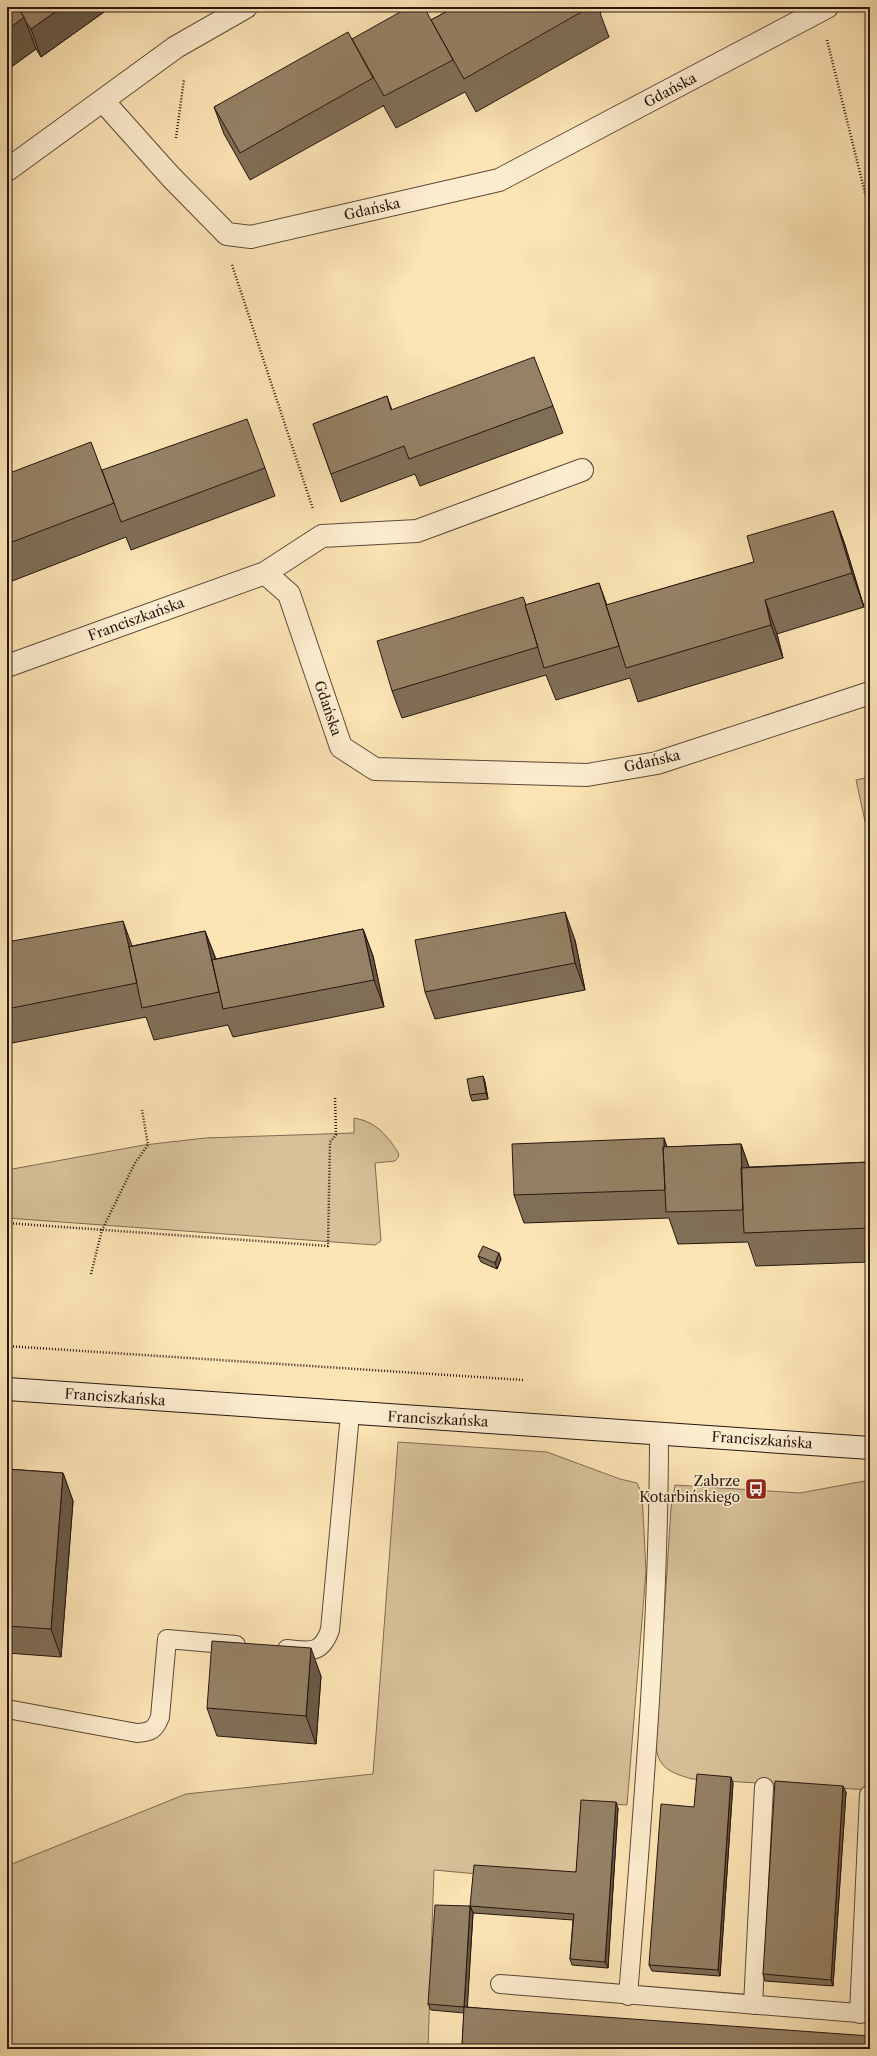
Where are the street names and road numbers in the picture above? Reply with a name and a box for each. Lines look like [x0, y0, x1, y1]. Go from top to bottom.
street label: Gdańska [641, 68, 700, 111]
street label: Gdańska [342, 194, 402, 224]
street label: Franciszkańska [85, 593, 187, 645]
street label: Gdańska [310, 678, 346, 738]
street label: Gdańska [622, 746, 682, 776]
street label: Franciszkańska [64, 1384, 167, 1410]
street label: Franciszkańska [387, 1407, 490, 1431]
street label: Franciszkańska [711, 1427, 814, 1453]

